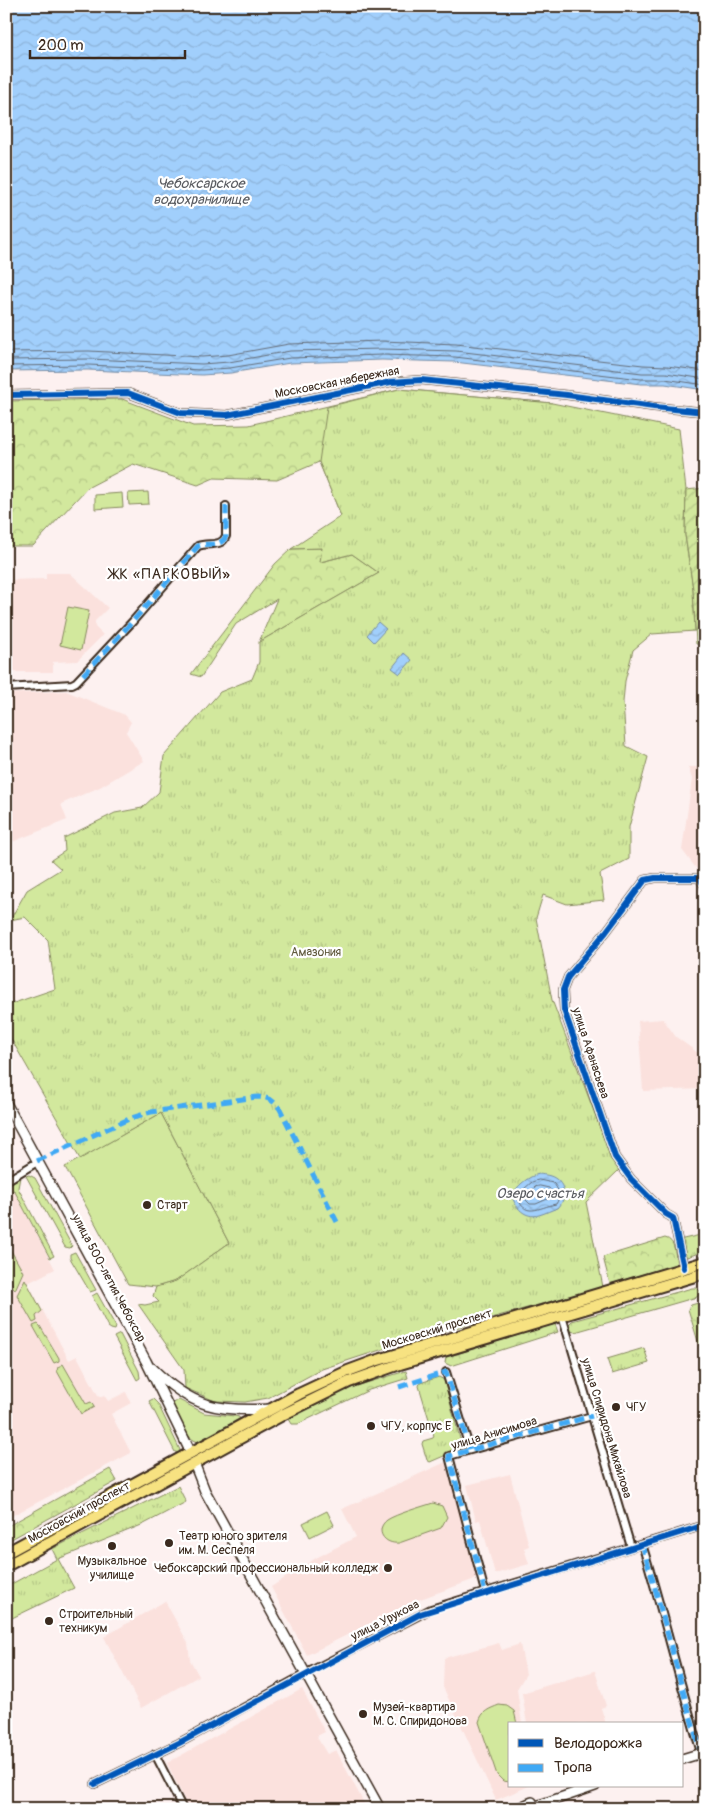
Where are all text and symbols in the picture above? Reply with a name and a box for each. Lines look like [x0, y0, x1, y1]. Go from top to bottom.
scale bar [30, 28, 185, 60]
text: 200 m [38, 36, 83, 55]
water label: Чебоксарское водохранилище [153, 175, 251, 208]
street label: Московская набережная [274, 363, 401, 402]
district label: ЖК «ПАРКОВЫЙ» [107, 565, 231, 584]
park label: Амазония [291, 945, 342, 960]
street label: улица Афанасьева [568, 1005, 612, 1101]
water label: Озеро счастья [496, 1185, 585, 1202]
place label: Старт [157, 1198, 188, 1213]
marker: Старт [141, 1199, 153, 1211]
street label: улица 500-летия Чебоксар [68, 1211, 149, 1345]
street label: Московский проспект [380, 1306, 494, 1353]
street label: улица Спиридона Михайлова [578, 1355, 635, 1500]
place label: ЧГУ [626, 1400, 646, 1415]
marker: ЧГУ [610, 1401, 622, 1413]
street label: улица Анисимова [449, 1413, 539, 1454]
place label: ЧГУ, корпус Е [381, 1419, 451, 1434]
marker: ЧГУ, корпус Е [365, 1420, 377, 1432]
street label: Московский проспект [26, 1478, 133, 1547]
place label: Театр юного зрителя им. М. Сеспеля [179, 1529, 287, 1558]
marker: Театр юного зрителя им. М. Сеспеля [163, 1537, 175, 1549]
marker: Музыкальное училище [106, 1540, 118, 1552]
place label: Музыкальное училище [77, 1554, 147, 1583]
place label: Чебоксарский профессиональный колледж [154, 1561, 378, 1576]
marker: Чебоксарский профессиональный колледж [382, 1562, 394, 1574]
street label: улица Урукова [348, 1597, 422, 1645]
place label: Строительный техникум [59, 1607, 133, 1636]
marker: Строительный техникум [43, 1615, 55, 1627]
place label: Музей-квартира М. С. Спиридонова [373, 1700, 467, 1729]
marker: Музей-квартира М. С. Спиридонова [357, 1708, 369, 1720]
legend [508, 1722, 684, 1788]
text: Велодорожка [554, 1734, 642, 1753]
text: Тропа [554, 1758, 592, 1777]

